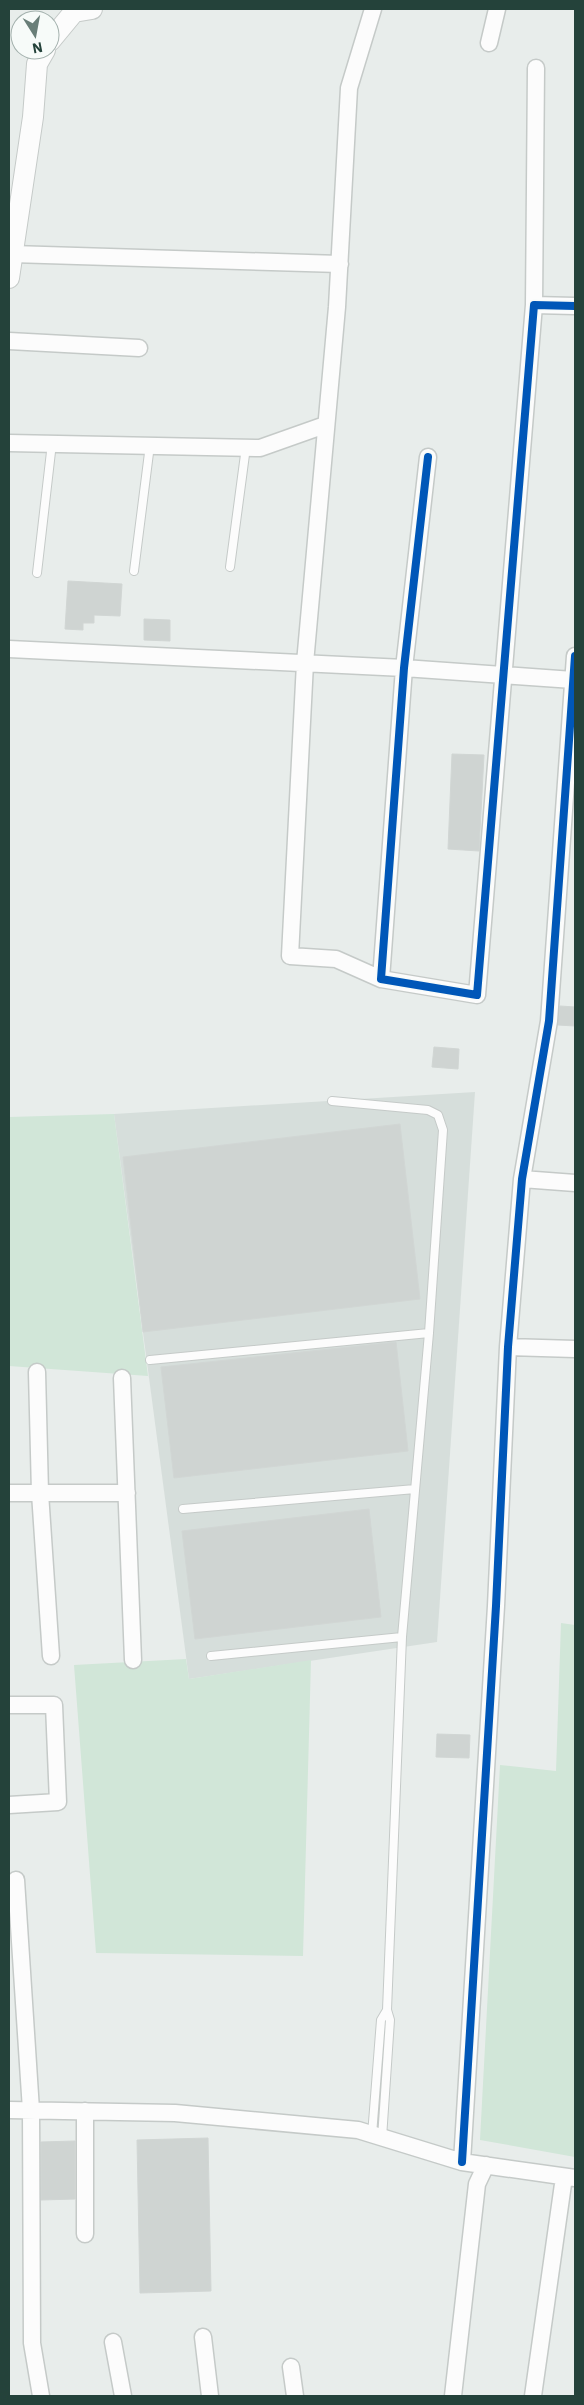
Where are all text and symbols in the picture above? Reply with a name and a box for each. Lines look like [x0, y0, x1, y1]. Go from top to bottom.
north arrow [10, 10, 60, 60]
text: N [31, 38, 44, 58]

